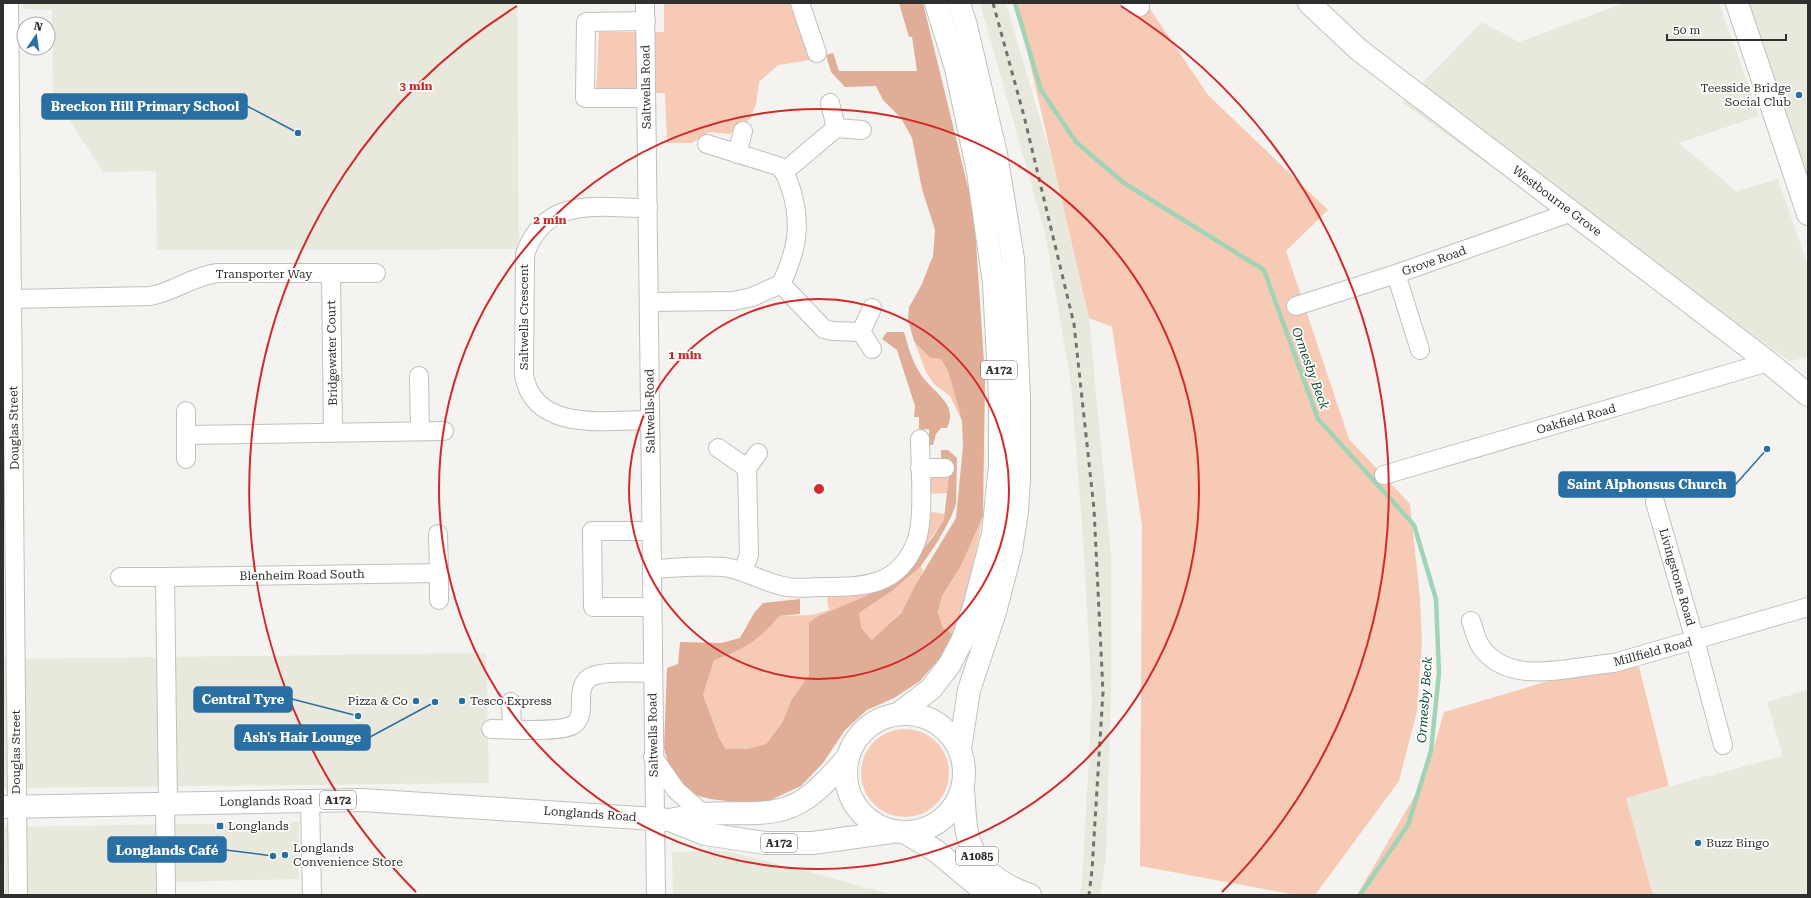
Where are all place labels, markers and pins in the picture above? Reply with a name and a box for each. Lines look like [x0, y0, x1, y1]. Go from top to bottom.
place label: Teesside Bridge Social Club [1700, 81, 1791, 109]
marker: Teesside Bridge Social Club [1794, 90, 1804, 100]
callout: Breckon Hill Primary School [42, 94, 247, 119]
callout: Saint Alphonsus Church [1559, 472, 1735, 497]
centre of rings [812, 482, 826, 496]
callout: Central Tyre [194, 687, 292, 712]
place label: Pizza & Co [348, 694, 408, 708]
place label: Tesco Express [470, 694, 552, 708]
marker: Pizza & Co [411, 696, 421, 706]
marker: Tesco Express [457, 696, 467, 706]
callout: Ash's Hair Lounge [235, 725, 370, 750]
place label: Longlands [228, 819, 289, 833]
marker: Longlands [215, 821, 225, 831]
place label: Buzz Bingo [1706, 836, 1769, 850]
callout: Longlands Café [108, 837, 226, 862]
marker: Buzz Bingo [1693, 838, 1703, 848]
place label: Longlands Convenience Store [293, 841, 403, 869]
marker: Longlands Convenience Store [280, 850, 290, 860]

